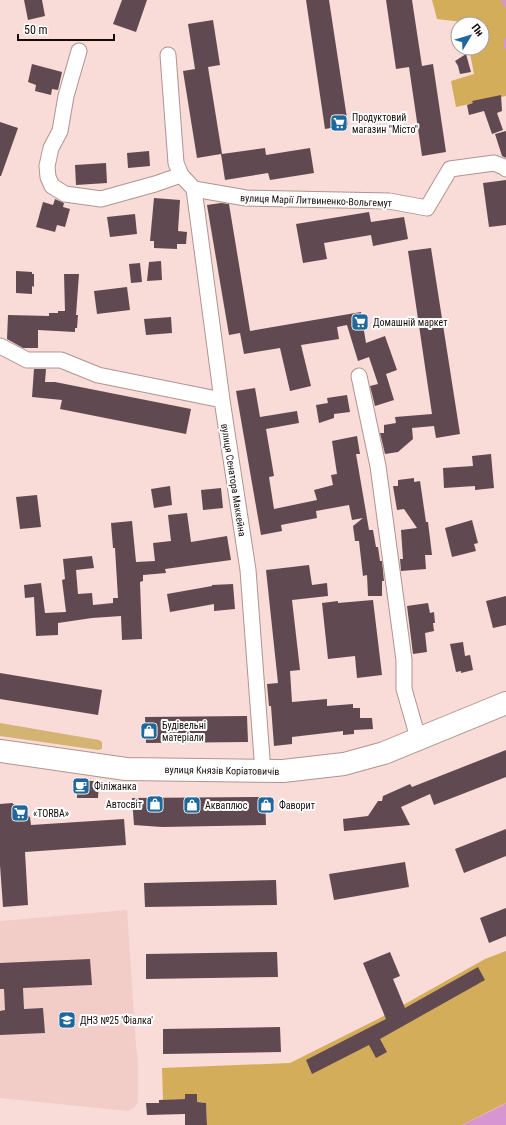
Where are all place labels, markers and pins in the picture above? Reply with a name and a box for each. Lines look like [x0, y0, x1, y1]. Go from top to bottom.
place label: Продуктовий магазин "Місто" [352, 112, 418, 135]
supermarket icon: Продуктовий магазин "Місто" [329, 113, 349, 133]
supermarket icon: Домашній маркет [350, 312, 370, 332]
place label: Домашній маркет [373, 317, 447, 328]
place label: Будівельні матеріали [162, 720, 206, 743]
shop icon: Будівельні матеріали [139, 721, 159, 741]
cafe icon: Філіжанка [71, 776, 91, 796]
place label: Філіжанка [94, 780, 137, 792]
shop icon: Автосвіт [145, 794, 165, 814]
shop icon: Акваплюс [182, 795, 202, 815]
shop icon: Фаворит [256, 795, 276, 815]
place label: Автосвіт [106, 799, 142, 810]
place label: Фаворит [279, 799, 315, 811]
place label: Акваплюс [205, 800, 248, 811]
supermarket icon: «TORBA» [10, 803, 30, 823]
place label: «TORBA» [33, 808, 69, 819]
school or university icon: ДНЗ №25 'Фіалка' [57, 1010, 77, 1030]
place label: ДНЗ №25 'Фіалка' [80, 1014, 153, 1026]

